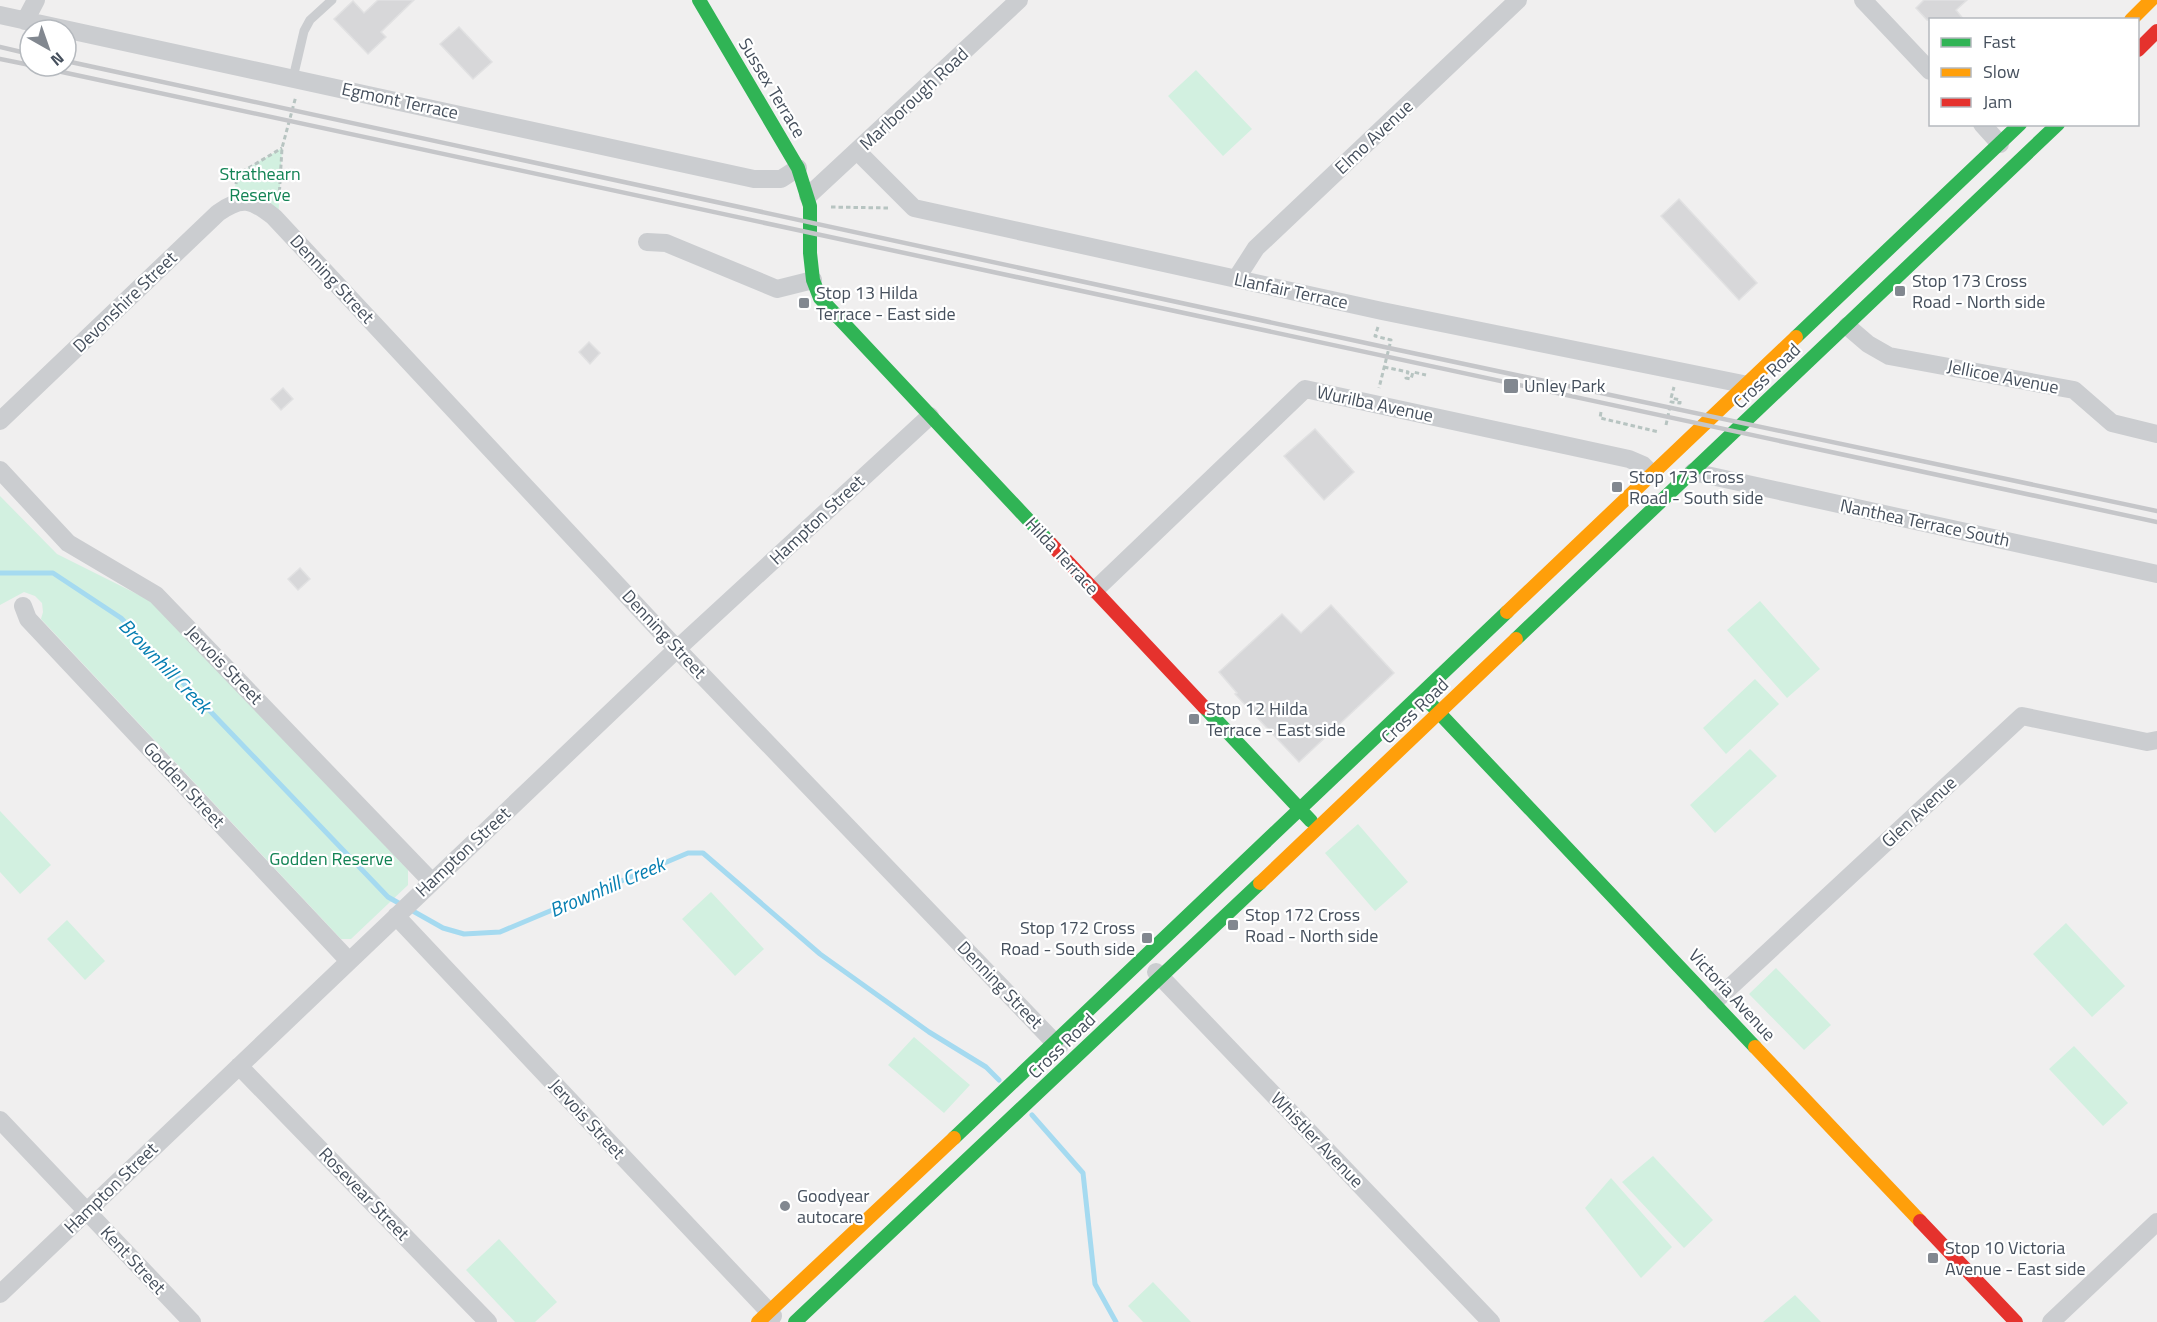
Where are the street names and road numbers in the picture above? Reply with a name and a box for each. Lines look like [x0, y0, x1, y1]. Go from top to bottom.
street label: Sussex Terrace [732, 33, 813, 143]
street label: Marlborough Road [853, 41, 974, 156]
street label: Egmont Terrace [339, 75, 461, 126]
street label: Elmo Avenue [1328, 93, 1419, 180]
street label: Denning Street [284, 228, 381, 330]
street label: Devonshire Street [66, 244, 183, 358]
street label: Llanfair Terrace [1232, 265, 1351, 316]
street label: Cross Road [1727, 336, 1807, 415]
street label: Jellicoe Avenue [1945, 352, 2061, 401]
street label: Wurilba Avenue [1314, 378, 1436, 429]
street label: Hampton Street [763, 468, 871, 571]
street label: Nanthea Terrace South [1838, 491, 2012, 554]
street label: Hilda Terrace [1019, 511, 1106, 601]
street label: Denning Street [616, 583, 713, 685]
street label: Jervois Street [180, 619, 270, 711]
street label: Cross Road [1375, 671, 1455, 750]
street label: Godden Street [137, 736, 232, 834]
street label: Glen Avenue [1875, 770, 1962, 854]
street label: Hampton Street [409, 800, 517, 903]
street label: Denning Street [951, 935, 1050, 1035]
street label: Victoria Avenue [1682, 942, 1782, 1047]
street label: Cross Road [1022, 1006, 1102, 1085]
street label: Jervois Street [543, 1072, 632, 1165]
street label: Whistler Avenue [1265, 1086, 1370, 1194]
street label: Hampton Street [58, 1135, 164, 1240]
street label: Rosevear Street [313, 1141, 417, 1247]
street label: Kent Street [94, 1219, 173, 1301]

